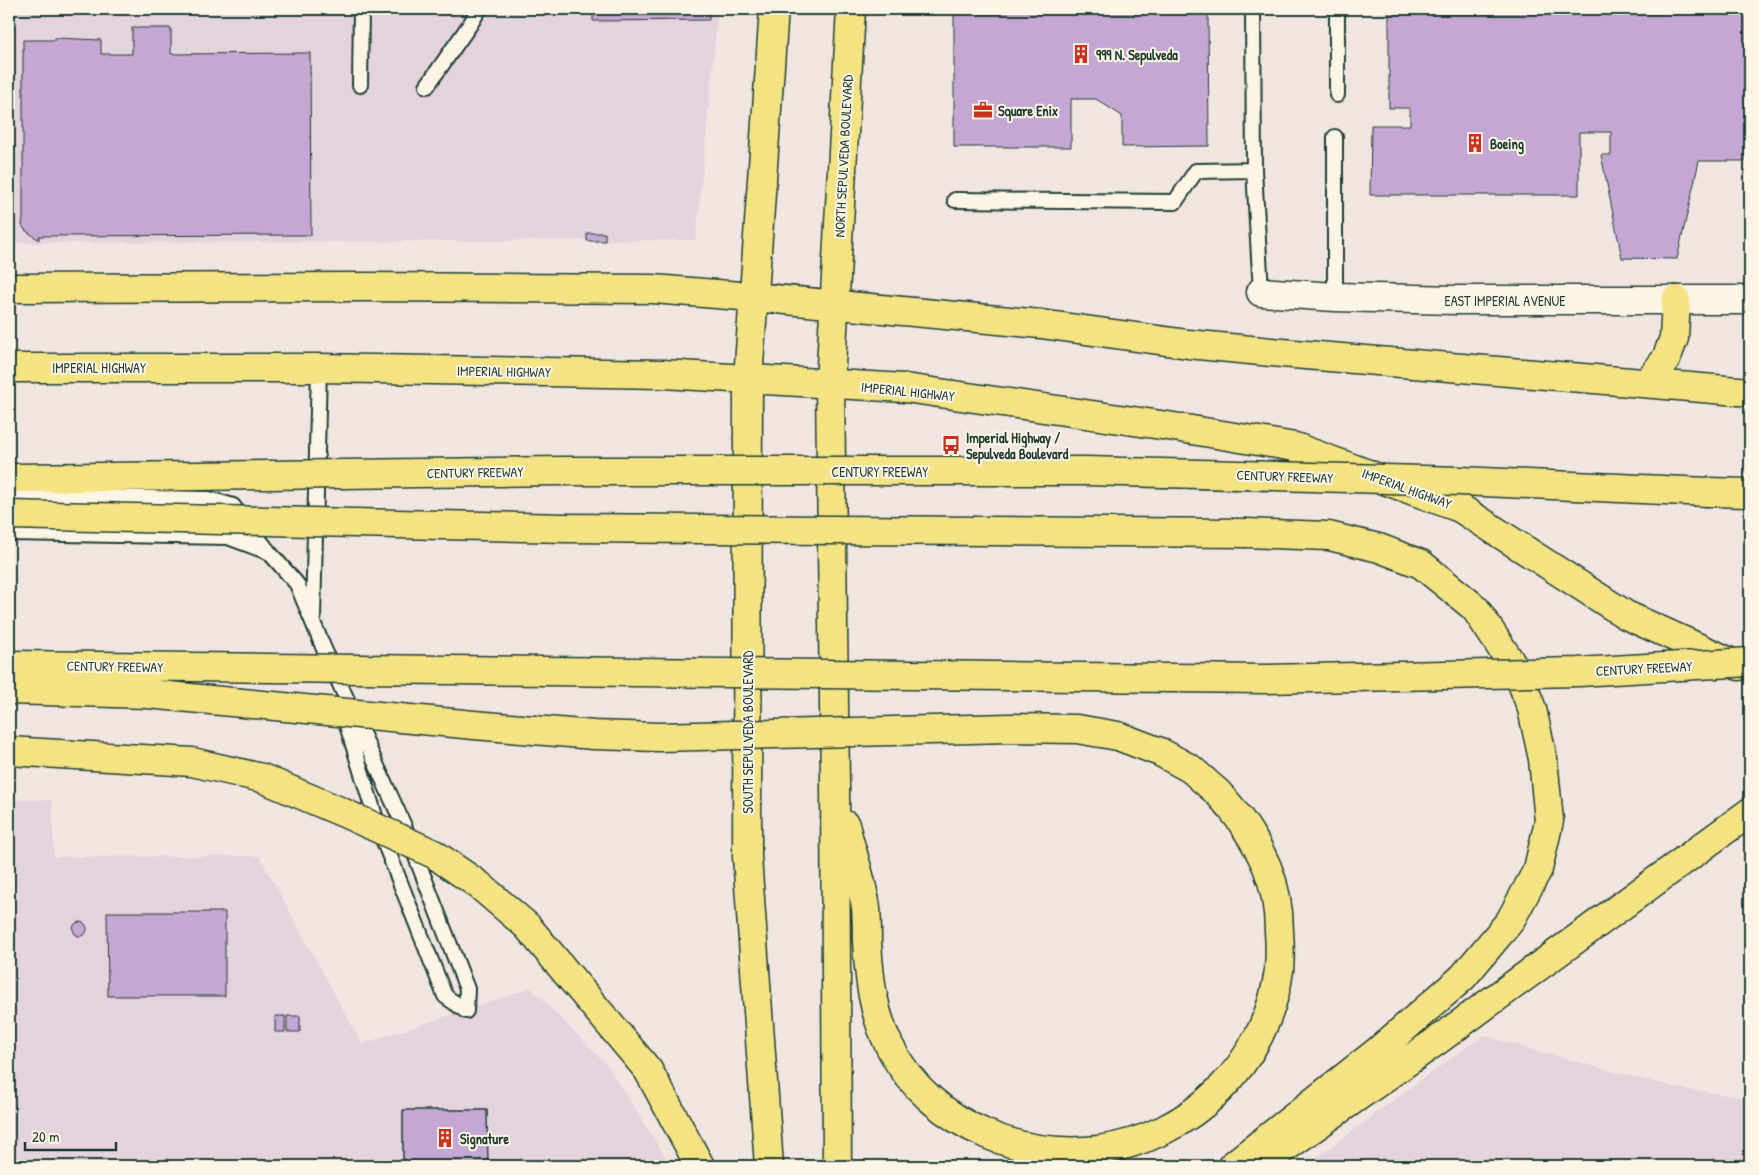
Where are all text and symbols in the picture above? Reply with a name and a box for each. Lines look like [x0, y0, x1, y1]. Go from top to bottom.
building icon: 999 N. Sepulveda [1070, 43, 1092, 65]
place label: 999 N. Sepulveda [1096, 45, 1178, 66]
street label: NORTH SEPULVEDA BOULEVARD [829, 74, 857, 238]
office icon: Square Enix [972, 99, 994, 121]
place label: Square Enix [998, 101, 1058, 122]
building icon: Boeing [1464, 132, 1486, 154]
place label: Boeing [1490, 134, 1524, 155]
street label: EAST IMPERIAL AVENUE [1445, 291, 1565, 310]
street label: IMPERIAL HIGHWAY [52, 358, 147, 377]
street label: IMPERIAL HIGHWAY [457, 361, 552, 381]
street label: IMPERIAL HIGHWAY [860, 377, 957, 405]
place label: Imperial Highway / Sepulveda Boulevard [966, 428, 1069, 465]
bus stop icon: Imperial Highway / Sepulveda Boulevard [940, 434, 962, 456]
street label: CENTURY FREEWAY [426, 462, 524, 482]
street label: CENTURY FREEWAY [832, 462, 929, 481]
street label: IMPERIAL HIGHWAY [1359, 463, 1455, 513]
street label: CENTURY FREEWAY [1236, 465, 1335, 487]
street label: SOUTH SEPULVEDA BOULEVARD [738, 650, 757, 813]
street label: CENTURY FREEWAY [66, 656, 164, 676]
street label: CENTURY FREEWAY [1595, 656, 1694, 680]
scale bar [25, 1120, 116, 1152]
text: 20 m [32, 1126, 59, 1147]
building icon: Signature [434, 1127, 456, 1149]
place label: Signature [460, 1129, 509, 1150]

